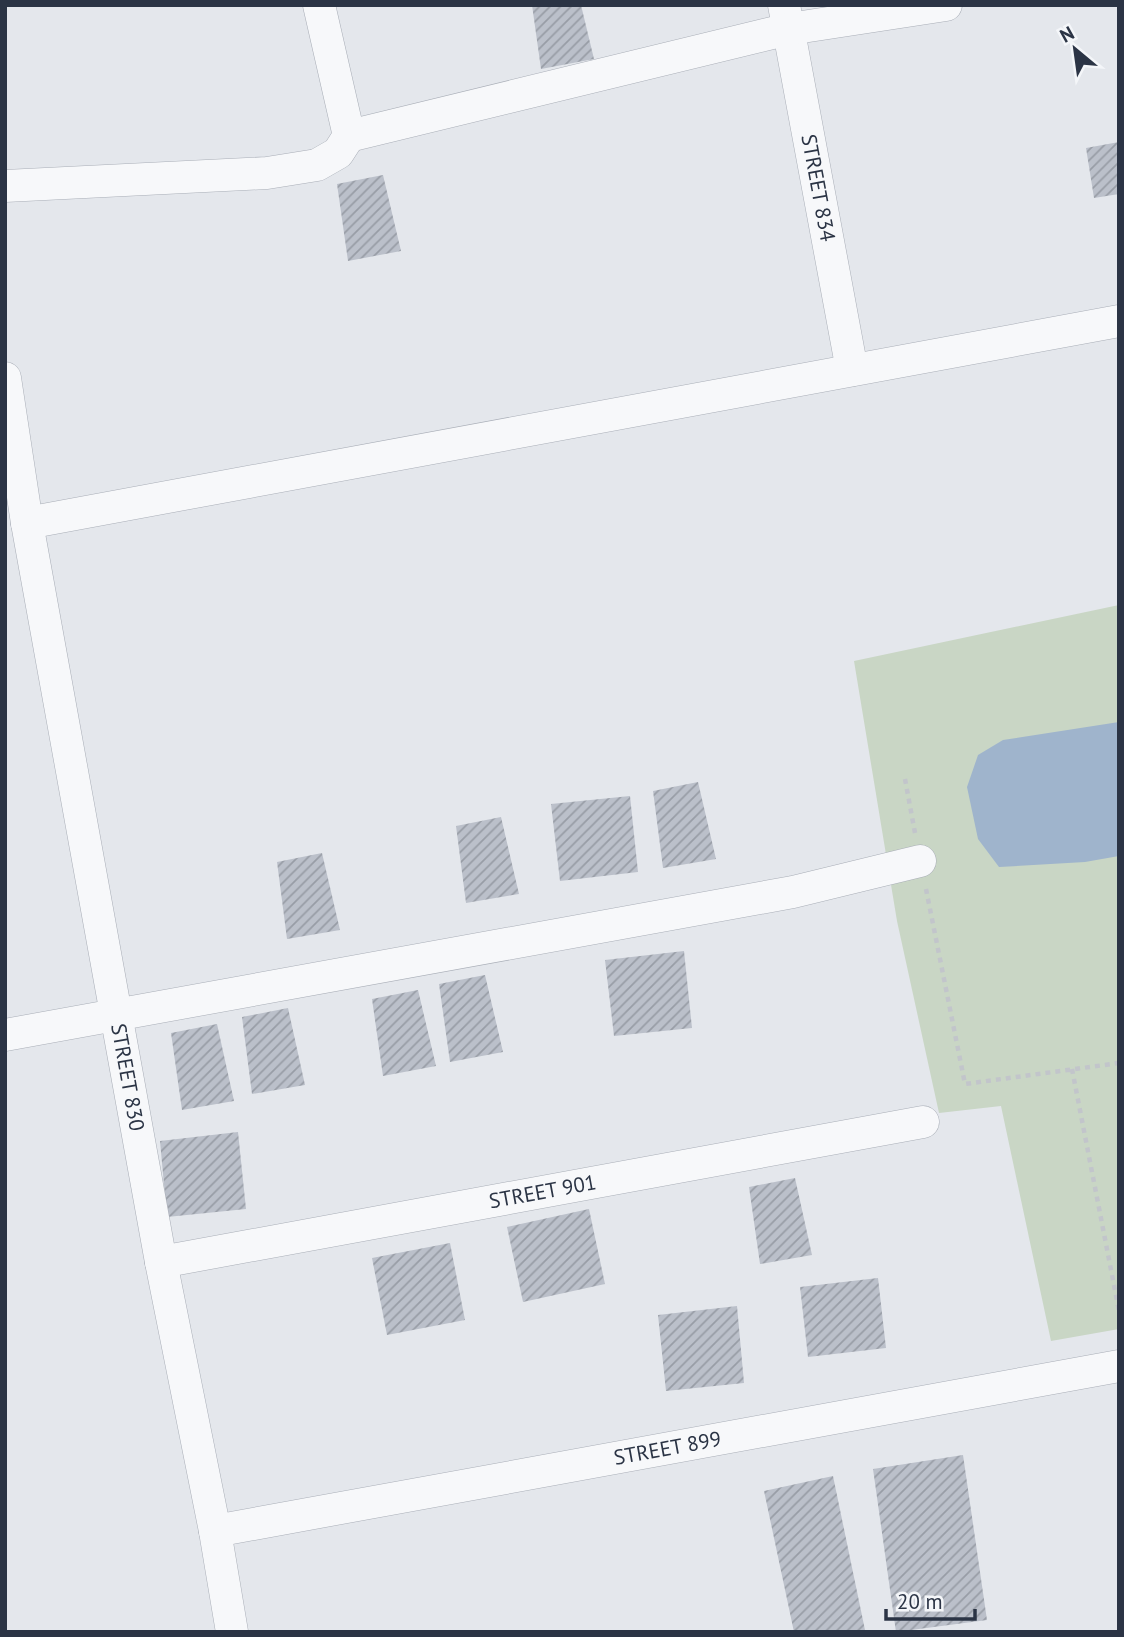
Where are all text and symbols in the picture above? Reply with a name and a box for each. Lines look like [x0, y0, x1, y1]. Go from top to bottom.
north arrow [1040, 14, 1110, 84]
text: N [1055, 21, 1078, 48]
street label: STREET 834 [795, 132, 842, 244]
street label: STREET 830 [105, 1021, 151, 1133]
street label: STREET 901 [487, 1168, 598, 1214]
street label: STREET 899 [612, 1425, 723, 1471]
scale bar [886, 1578, 975, 1622]
text: 20 m [897, 1588, 943, 1615]

